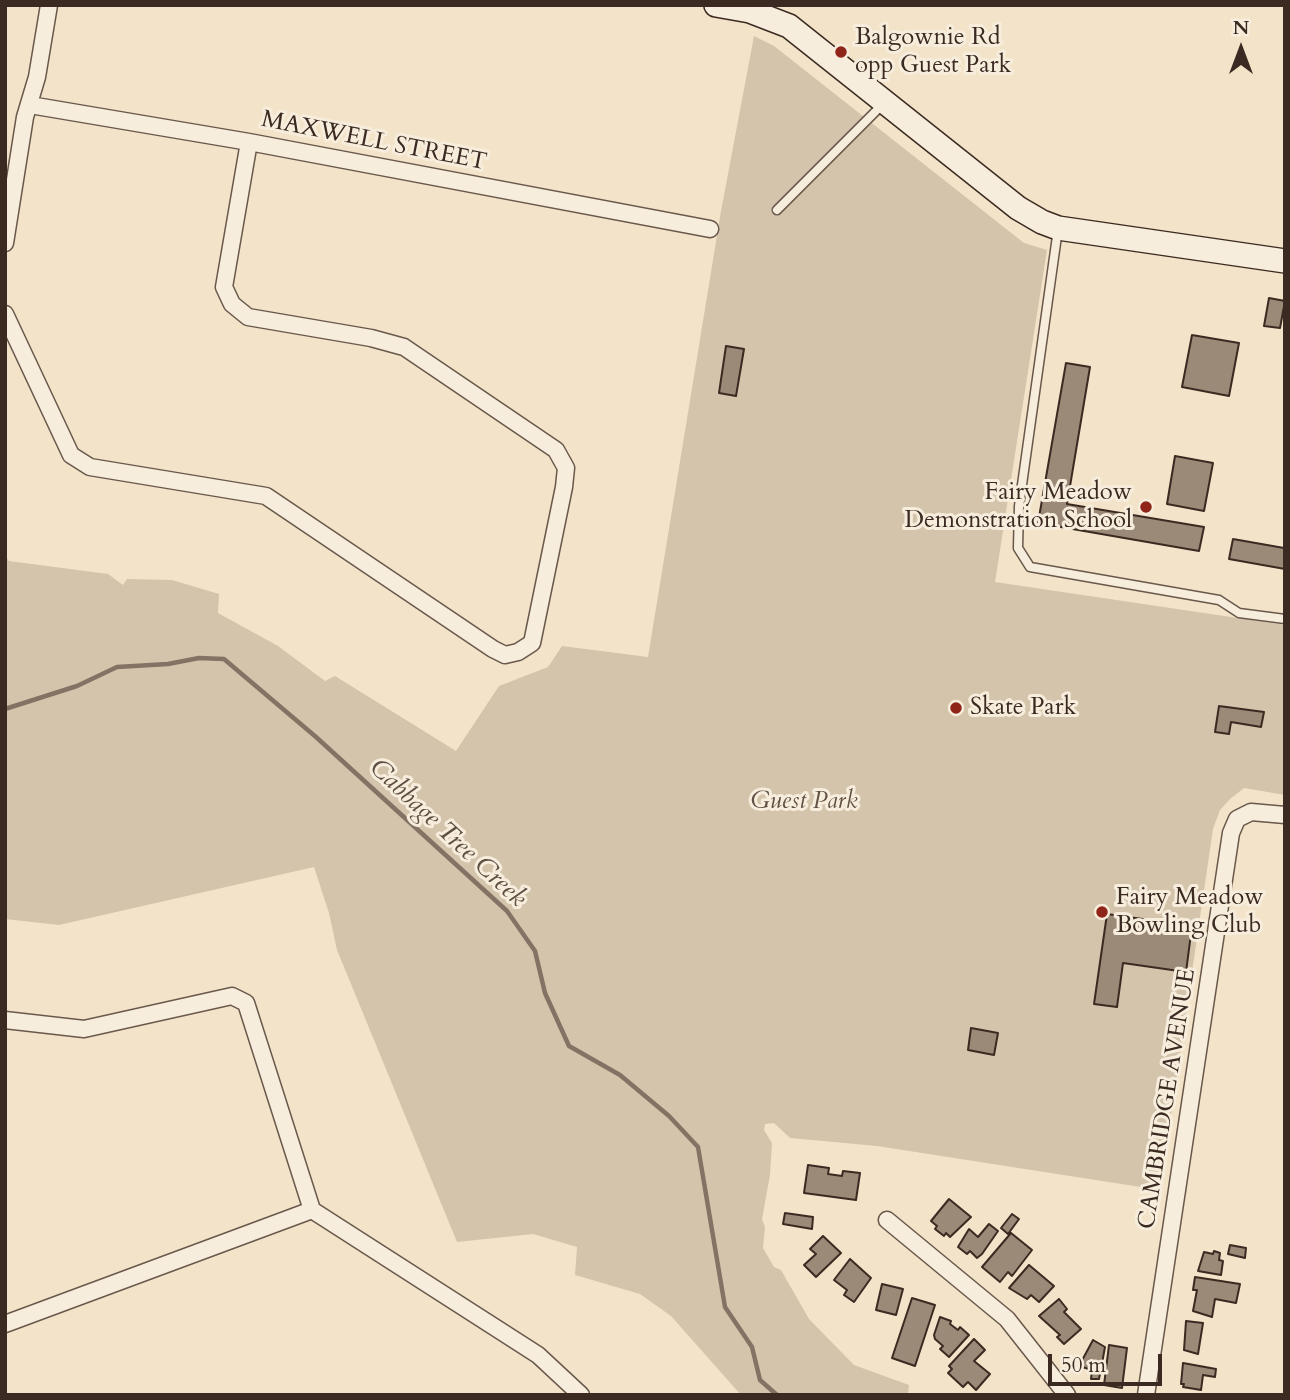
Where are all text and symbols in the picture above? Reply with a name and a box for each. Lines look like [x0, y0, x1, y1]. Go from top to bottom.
north arrow [1206, 14, 1276, 84]
text: N [1233, 15, 1249, 41]
place label: Balgownie Rd opp Guest Park [855, 24, 1011, 80]
marker: Balgownie Rd opp Guest Park [833, 44, 849, 60]
street label: MAXWELL STREET [259, 106, 489, 178]
place label: Fairy Meadow Demonstration School [904, 479, 1132, 535]
marker: Fairy Meadow Demonstration School [1138, 499, 1154, 515]
place label: Skate Park [970, 694, 1076, 722]
marker: Skate Park [948, 700, 964, 716]
water label: Cabbage Tree Creek [362, 753, 532, 915]
park label: Guest Park [750, 788, 858, 816]
place label: Fairy Meadow Bowling Club [1116, 884, 1264, 940]
marker: Fairy Meadow Bowling Club [1094, 904, 1110, 920]
street label: CAMBRIDGE AVENUE [1133, 967, 1203, 1231]
scale bar [1052, 1340, 1166, 1384]
text: 50 m [1061, 1351, 1106, 1380]

